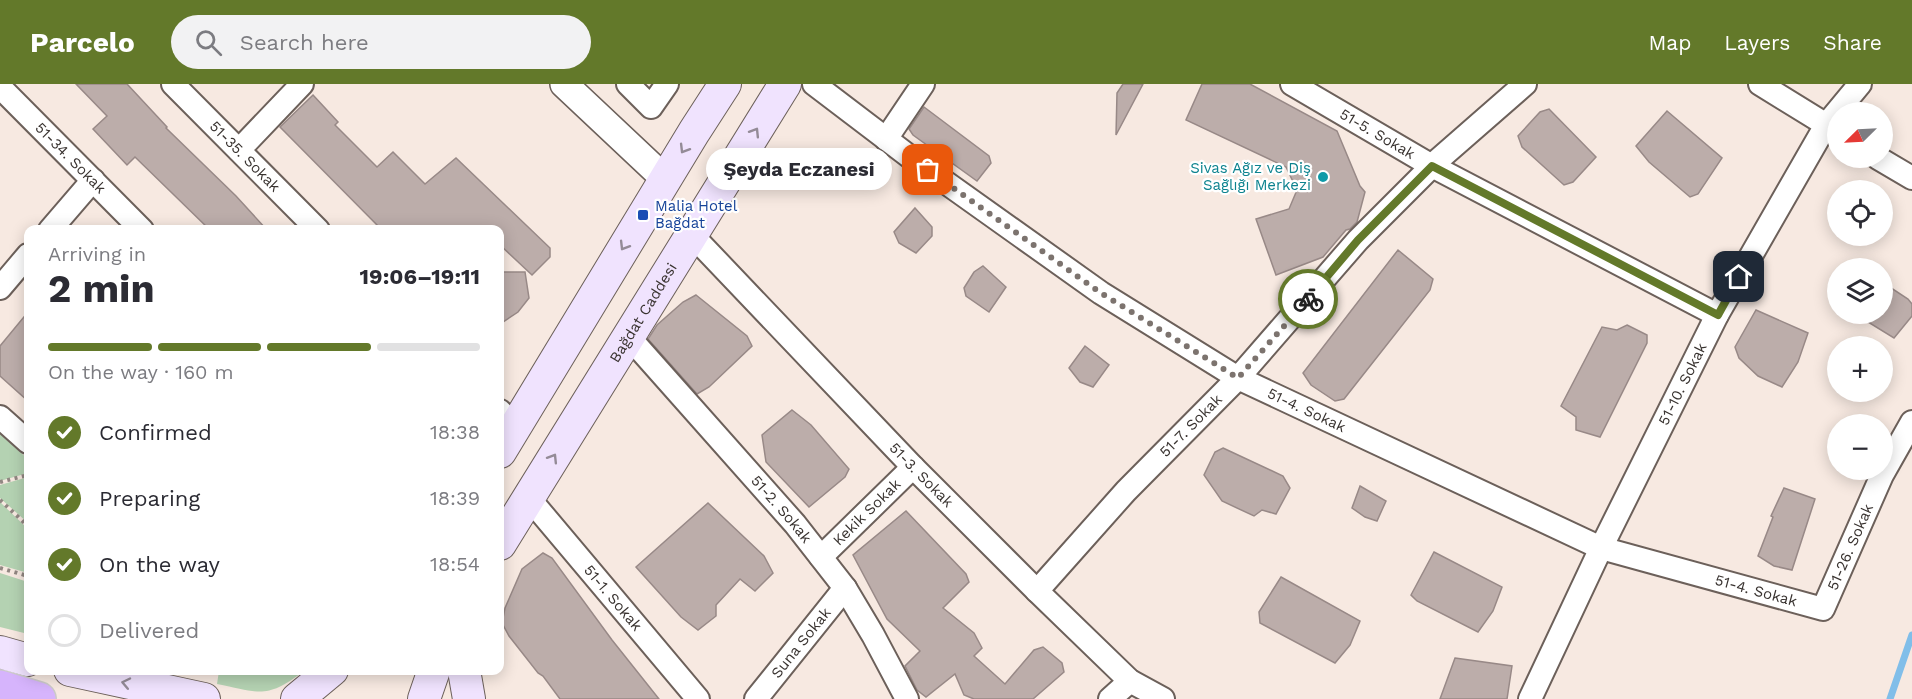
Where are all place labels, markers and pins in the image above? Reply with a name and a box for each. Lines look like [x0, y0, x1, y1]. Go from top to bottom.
pin [902, 144, 953, 195]
callout: Şeyda Eczanesi [706, 149, 892, 191]
place label: Sivas Ağız ve Diş Sağlığı Merkezi [1190, 159, 1311, 194]
marker: Sivas Ağız ve Diş Sağlığı Merkezi [1316, 170, 1330, 184]
place label: Malia Hotel Bağdat [655, 197, 738, 232]
marker: Malia Hotel Bağdat [636, 208, 650, 222]
pin [1713, 251, 1764, 302]

